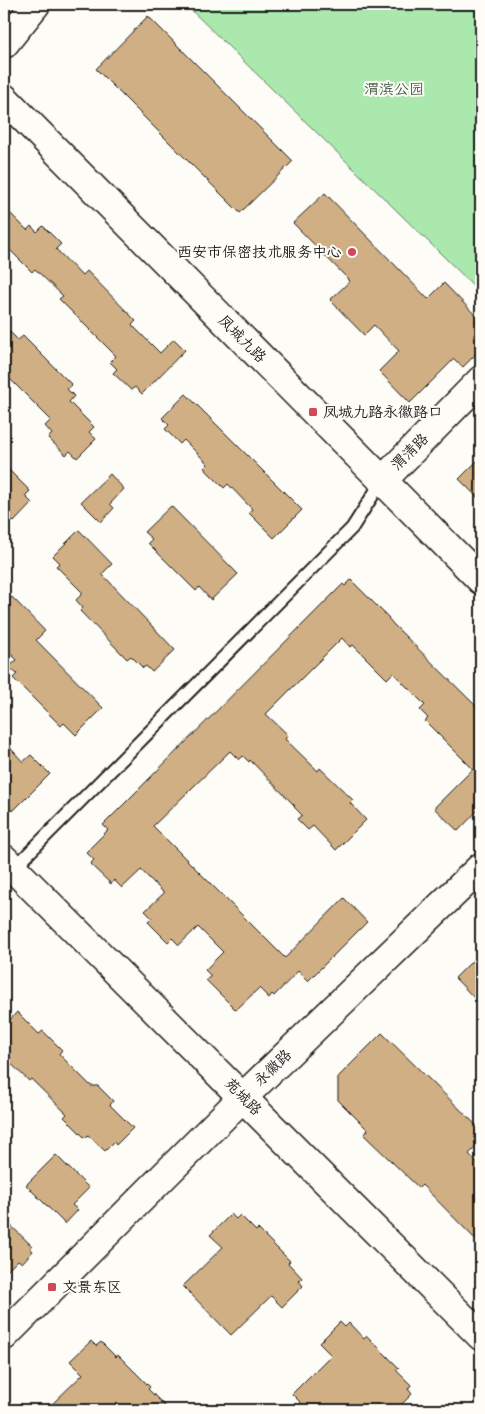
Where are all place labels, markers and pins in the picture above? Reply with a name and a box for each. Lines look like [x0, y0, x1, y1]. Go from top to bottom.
place label: 西安市保密技术服务中心 [177, 243, 342, 262]
marker: 西安市保密技术服务中心 [346, 246, 358, 258]
place label: 凤城九路永徽路口 [323, 403, 443, 422]
marker: 凤城九路永徽路口 [307, 406, 319, 418]
place label: 文景东区 [62, 1278, 122, 1297]
marker: 文景东区 [46, 1281, 58, 1293]

